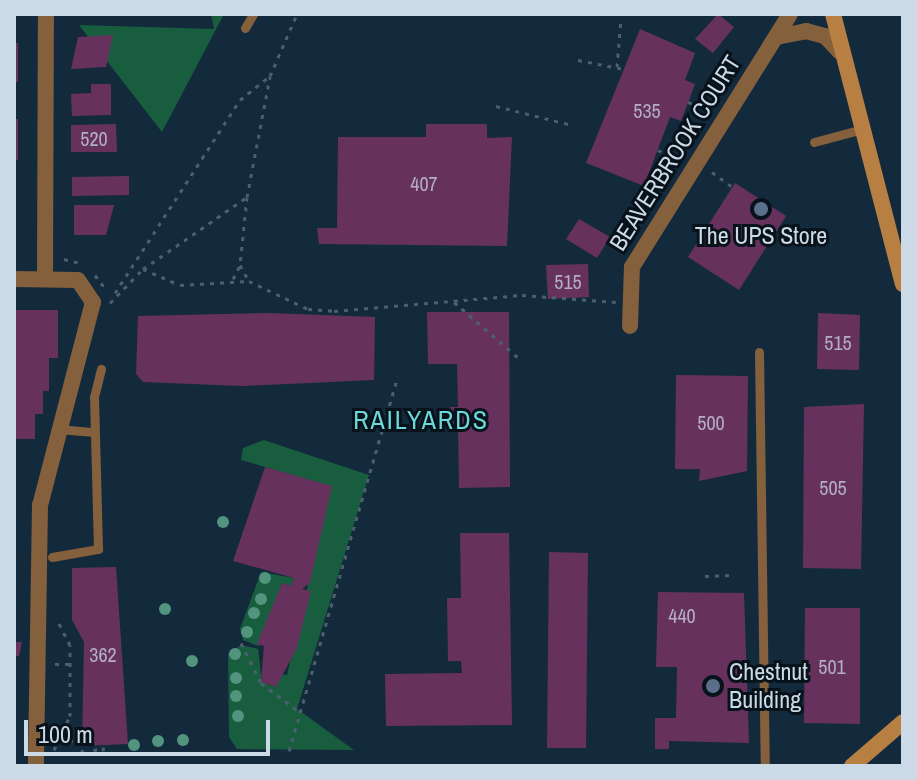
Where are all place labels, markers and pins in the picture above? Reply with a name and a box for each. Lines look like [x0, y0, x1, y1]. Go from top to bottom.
marker: The UPS Store [752, 200, 770, 218]
place label: The UPS Store [695, 222, 827, 250]
place label: Chestnut Building [729, 658, 808, 714]
marker: Chestnut Building [704, 677, 722, 695]

